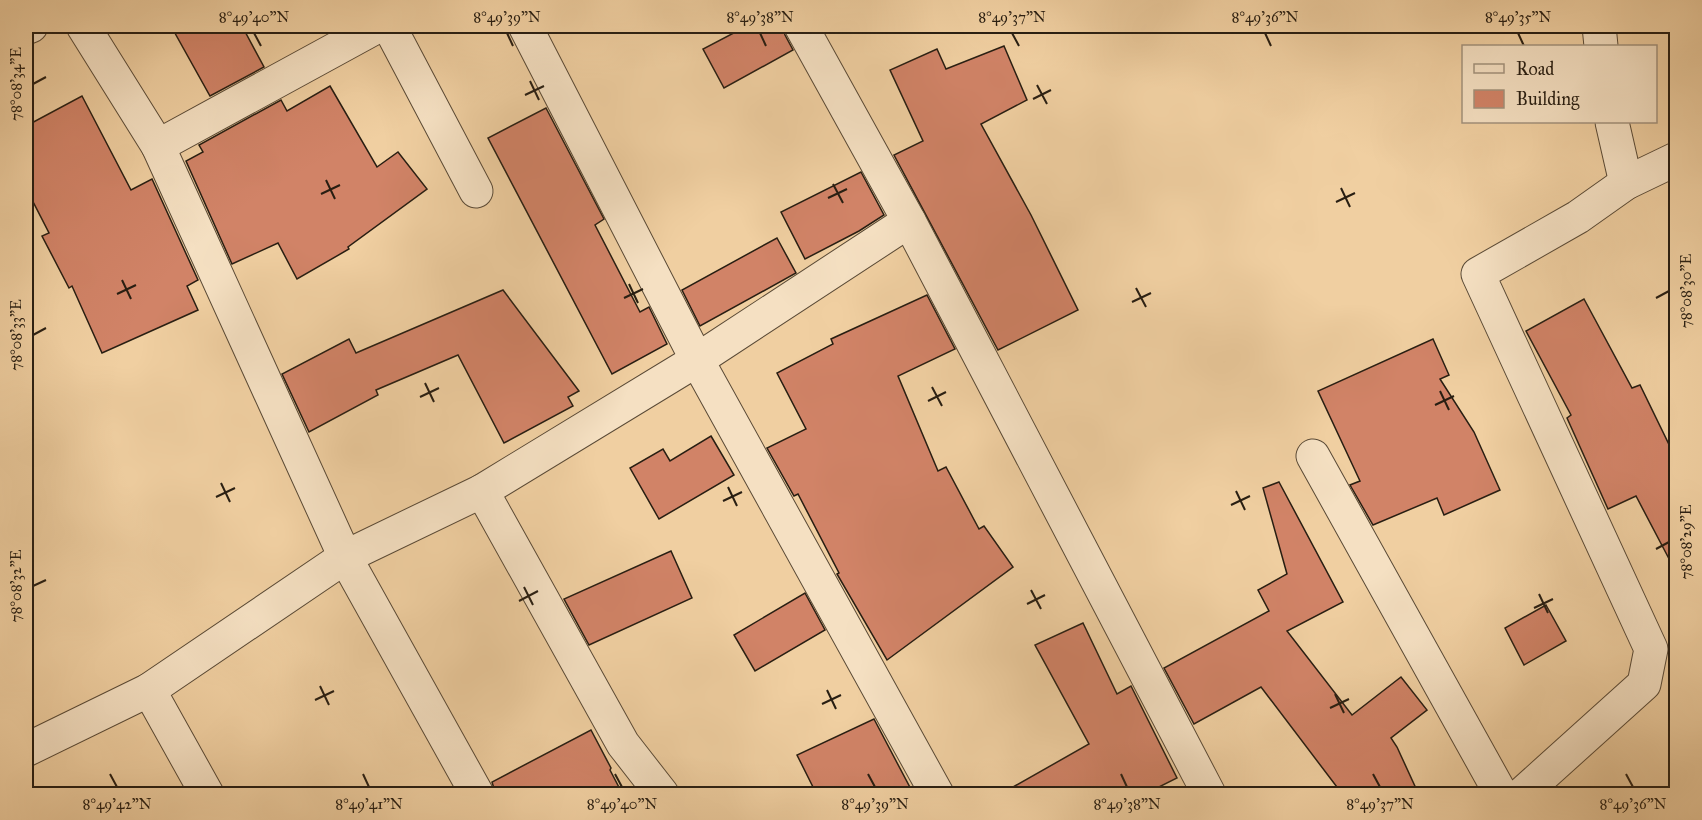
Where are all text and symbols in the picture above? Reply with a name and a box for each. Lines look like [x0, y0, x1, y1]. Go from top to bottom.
text: 8°49'40"N [219, 8, 289, 26]
text: 8°49'39"N [473, 8, 541, 26]
text: 8°49'38"N [726, 8, 794, 26]
text: 8°49'37"N [978, 8, 1046, 26]
text: 8°49'36"N [1232, 8, 1299, 26]
text: 8°49'35"N [1485, 8, 1551, 26]
legend [1462, 45, 1657, 123]
text: 78°08'34"E [7, 47, 25, 121]
text: Road [1516, 58, 1554, 80]
text: Building [1516, 88, 1580, 111]
text: 78°08'30"E [1677, 254, 1695, 328]
text: 78°08'33"E [7, 299, 25, 371]
text: 78°08'29"E [1677, 504, 1695, 580]
text: 78°08'32"E [7, 549, 25, 622]
text: 8°49'42"N [82, 795, 152, 813]
text: 8°49'41"N [335, 795, 403, 813]
text: 8°49'40"N [587, 795, 657, 813]
text: 8°49'39"N [841, 795, 909, 813]
text: 8°49'38"N [1093, 795, 1161, 813]
text: 8°49'37"N [1346, 795, 1414, 813]
text: 8°49'36"N [1600, 795, 1667, 813]

